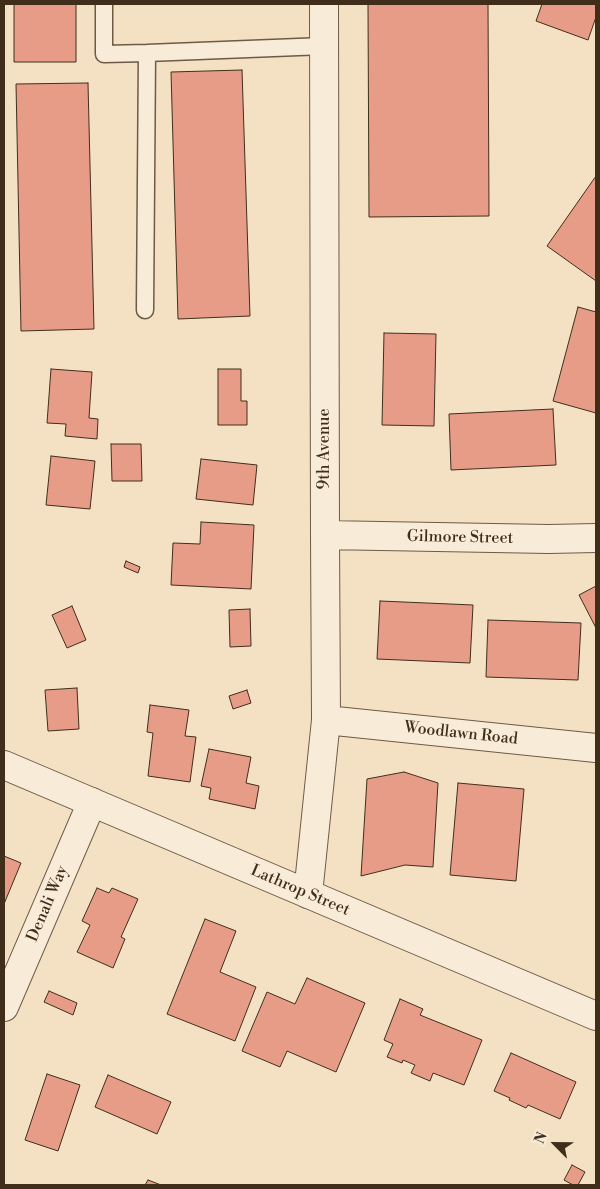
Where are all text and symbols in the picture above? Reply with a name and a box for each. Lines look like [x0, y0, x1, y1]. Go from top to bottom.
street label: 9th Avenue [315, 408, 335, 490]
street label: Gilmore Street [407, 527, 513, 549]
street label: Woodlawn Road [403, 718, 519, 750]
street label: Lathrop Street [248, 861, 352, 921]
street label: Denali Way [23, 863, 73, 945]
north arrow [530, 1119, 580, 1169]
text: N [531, 1130, 552, 1147]

